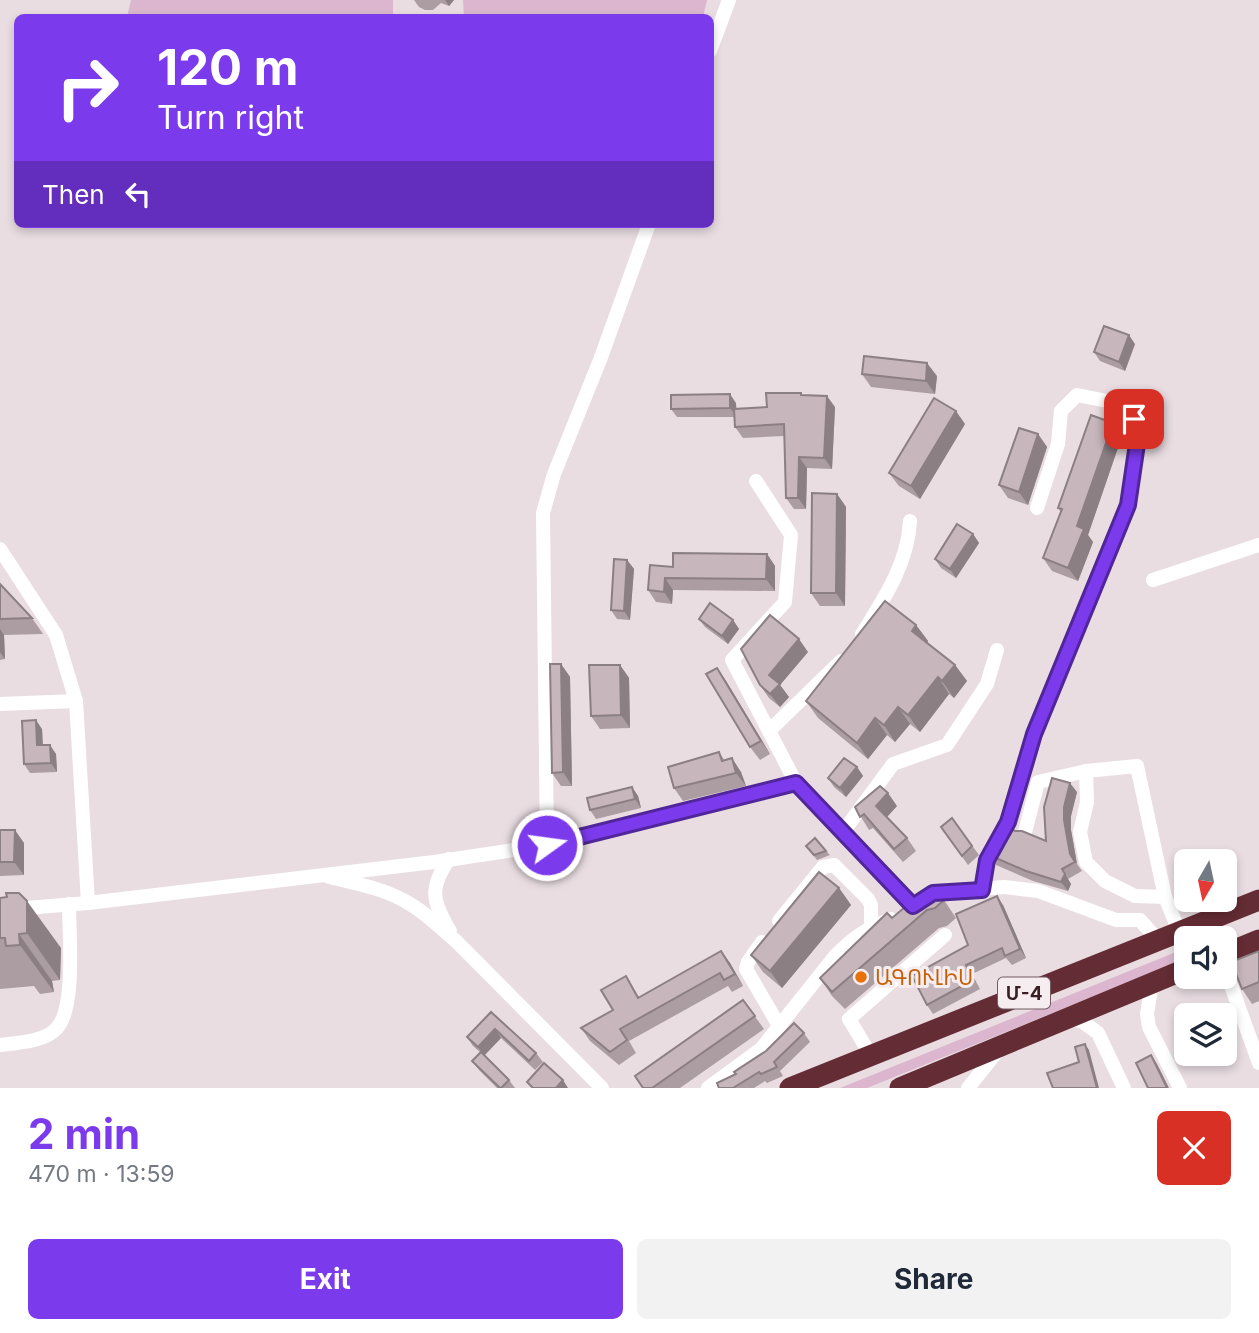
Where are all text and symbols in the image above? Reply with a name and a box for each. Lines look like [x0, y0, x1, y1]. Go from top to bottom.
text: 120 m [157, 38, 298, 97]
icon: right [42, 42, 133, 133]
text: Turn right [157, 98, 304, 137]
icon: left [119, 175, 157, 213]
text: Then [42, 179, 105, 210]
pin [1104, 389, 1164, 449]
icon: arrive [1115, 400, 1153, 438]
position arrow [510, 808, 584, 882]
north arrow [1174, 849, 1237, 912]
map controls [1174, 849, 1237, 1066]
button: sound [1174, 926, 1237, 989]
place label: ԱԳՈՒԼԻՍ [875, 965, 973, 990]
marker: ԱԳՈՒԼԻՍ [853, 969, 869, 985]
road number: Մ-4 [998, 978, 1050, 1009]
button: layers [1174, 1003, 1237, 1066]
text: 2 min [28, 1108, 140, 1159]
button: close [1157, 1111, 1231, 1185]
text: 470 m · 13:59 [28, 1160, 175, 1188]
button: Exit [28, 1239, 623, 1319]
button: Share [637, 1239, 1231, 1319]

